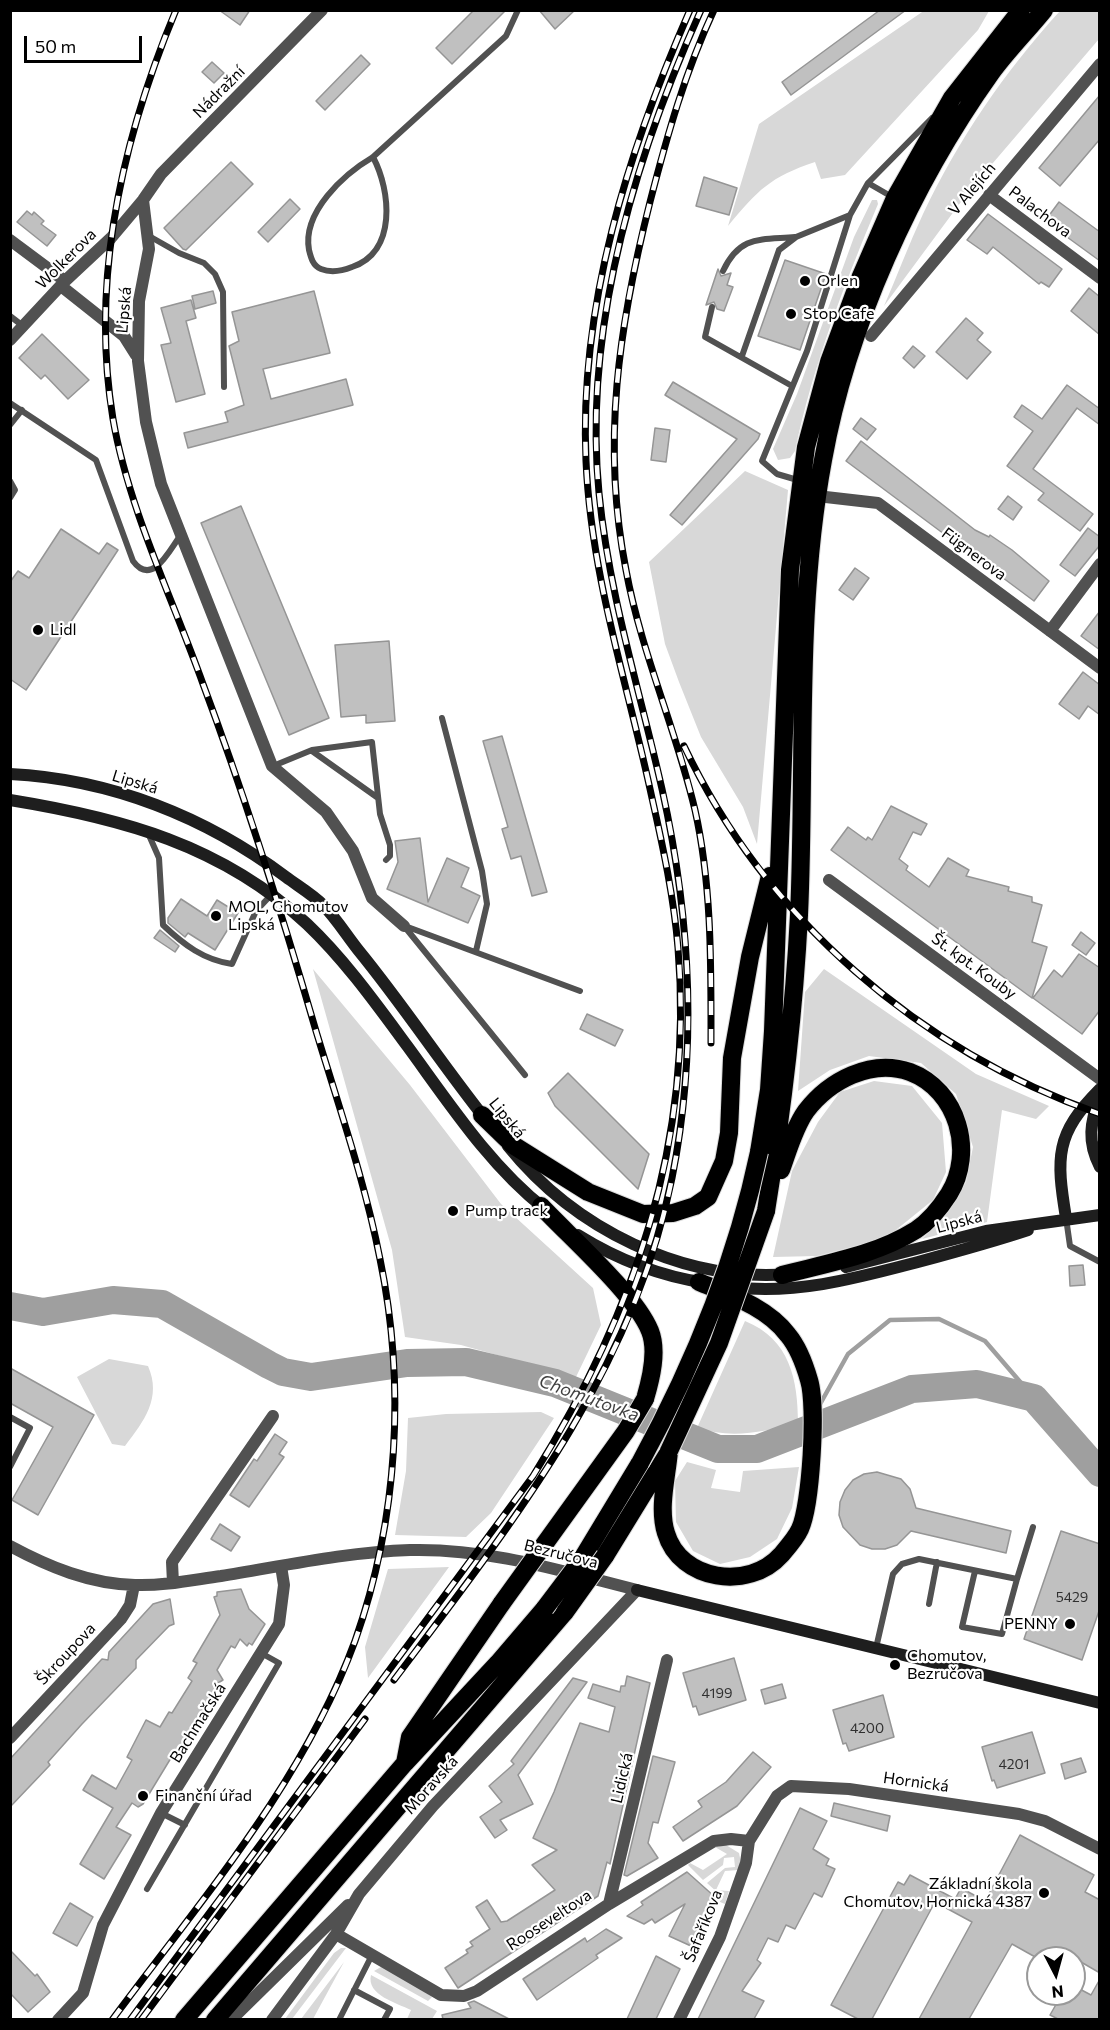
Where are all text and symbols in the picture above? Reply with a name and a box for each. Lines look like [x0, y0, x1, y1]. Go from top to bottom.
scale bar [27, 24, 146, 62]
text: 50 m [35, 35, 76, 57]
street label: Nádražní [189, 62, 249, 122]
street label: V Alejích [944, 159, 1000, 219]
street label: Palachova [1005, 182, 1075, 242]
street label: Wolkerova [32, 225, 100, 293]
place label: Orlen [817, 271, 858, 291]
marker: Orlen [798, 274, 812, 288]
street label: Lipská [112, 286, 136, 334]
place label: Stop Cafe [803, 304, 874, 324]
marker: Stop Cafe [784, 307, 798, 321]
street label: Fügnerova [938, 523, 1010, 585]
place label: Lidl [50, 620, 77, 640]
marker: Lidl [31, 623, 45, 637]
street label: Lipská [110, 766, 160, 798]
place label: MOL, Chomutov Lipská [228, 897, 349, 935]
marker: MOL, Chomutov Lipská [209, 909, 223, 923]
street label: Št. kpt. Kouby [928, 929, 1020, 1003]
street label: Lipská [485, 1094, 529, 1142]
place label: Pump track [465, 1201, 548, 1221]
marker: Pump track [446, 1204, 460, 1218]
street label: Lipská [934, 1207, 984, 1237]
water label: Chomutovka [536, 1370, 642, 1426]
street label: Bezručova [522, 1536, 600, 1572]
house number: 5429 [1056, 1589, 1088, 1605]
place label: PENNY [1004, 1614, 1058, 1634]
marker: PENNY [1063, 1617, 1077, 1631]
street label: Škroupova [32, 1619, 100, 1689]
place label: Chomutov, Bezručova [907, 1646, 986, 1684]
marker: Chomutov, Bezručova [888, 1658, 902, 1672]
street label: Bachmačská [166, 1680, 230, 1766]
house number: 4199 [702, 1685, 732, 1701]
house number: 4200 [850, 1720, 884, 1736]
street label: Lidická [607, 1751, 637, 1805]
street label: Moravská [400, 1752, 462, 1818]
house number: 4201 [998, 1756, 1030, 1772]
street label: Hornická [882, 1768, 950, 1796]
place label: Finanční úřad [155, 1786, 252, 1806]
marker: Finanční úřad [136, 1789, 150, 1803]
place label: Základní škola Chomutov, Hornická 4387 [844, 1874, 1032, 1912]
street label: Rooseveltova [503, 1885, 595, 1955]
marker: Základní škola Chomutov, Hornická 4387 [1037, 1886, 1051, 1900]
street label: Šafaříkova [680, 1887, 726, 1965]
north arrow [1026, 1946, 1086, 2006]
text: N [1051, 1982, 1065, 2002]

